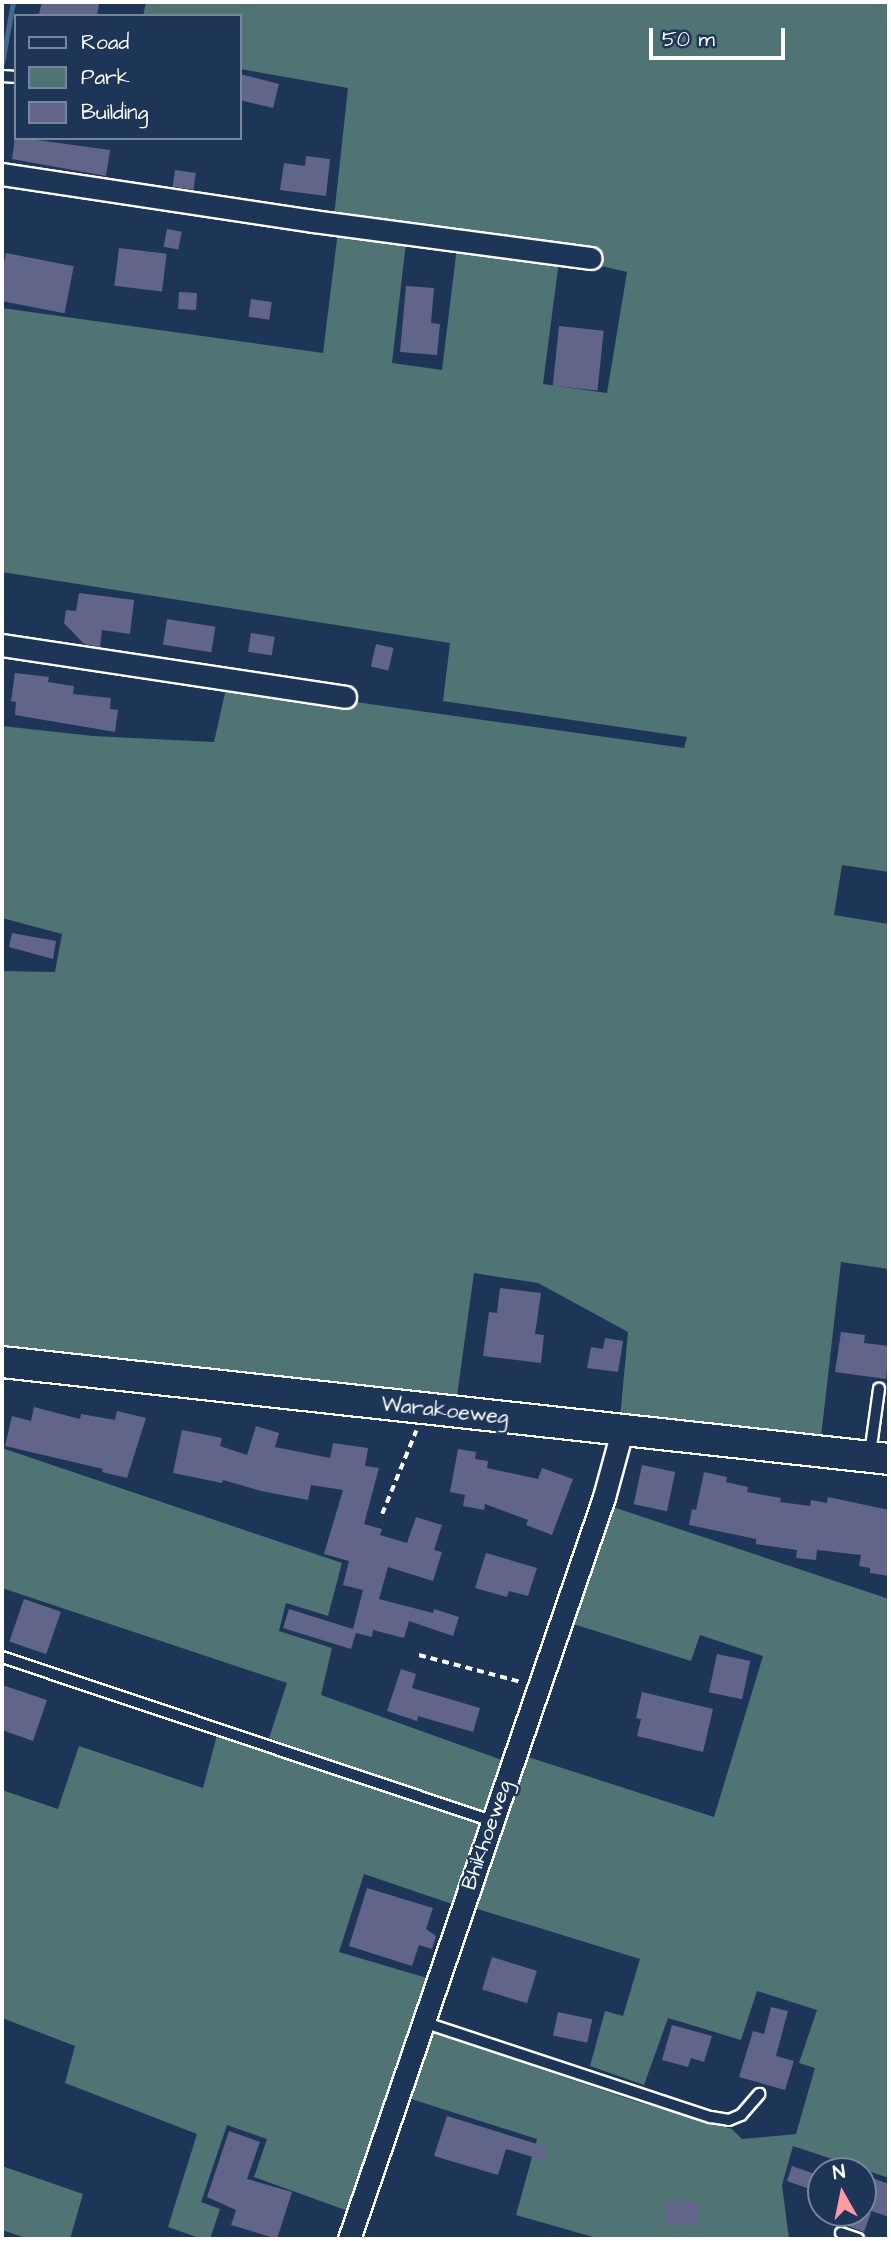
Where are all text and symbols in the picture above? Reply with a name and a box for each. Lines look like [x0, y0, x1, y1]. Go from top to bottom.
legend [14, 14, 242, 140]
scale bar [653, 14, 790, 58]
text: 50 m [662, 25, 715, 54]
text: Road [81, 28, 129, 57]
text: Park [81, 63, 130, 92]
text: Building [81, 98, 148, 127]
street label: Warakoeweg [380, 1392, 510, 1430]
street label: Bhikhoeweg [457, 1777, 517, 1893]
north arrow [807, 2157, 877, 2227]
text: N [831, 2158, 847, 2187]

